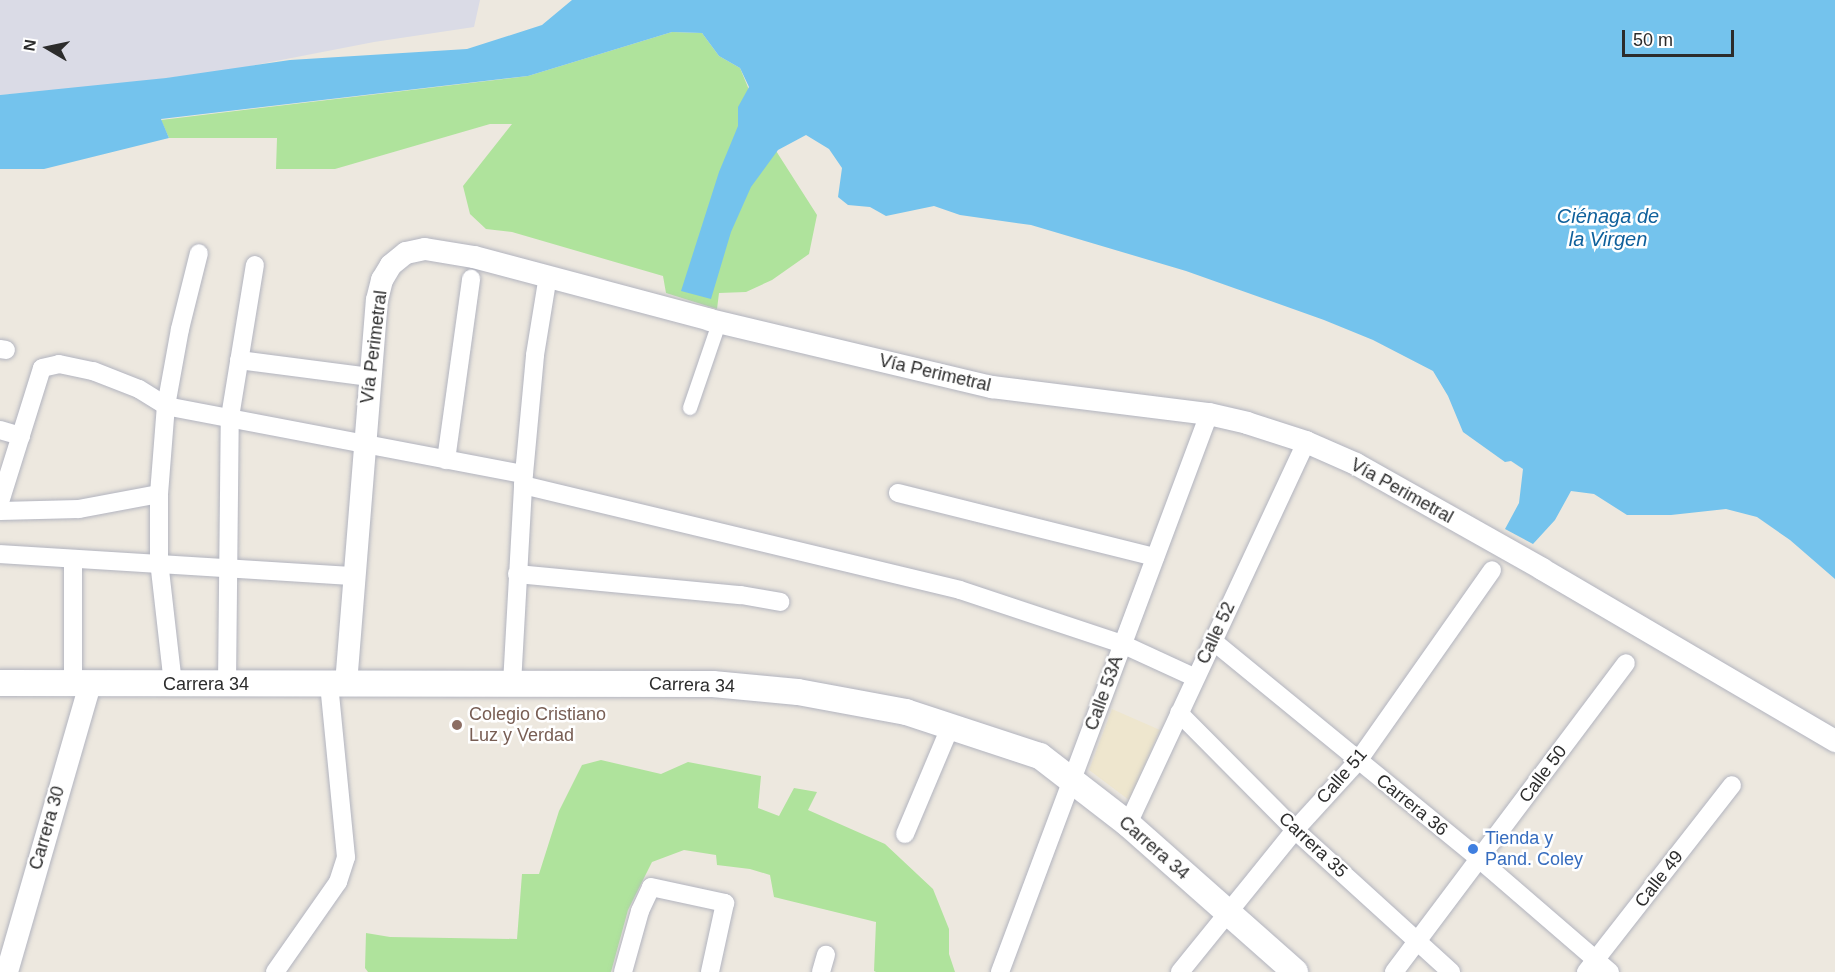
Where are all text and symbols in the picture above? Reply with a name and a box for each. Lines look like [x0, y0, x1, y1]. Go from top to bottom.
north arrow [18, 18, 78, 78]
scale bar [1625, 18, 1738, 56]
text: 50 m [1633, 30, 1673, 50]
text: N [20, 38, 39, 52]
water label: Ciénaga de la Virgen [1557, 204, 1659, 251]
street label: Vía Perimetral [356, 289, 392, 405]
street label: Vía Perimetral [877, 350, 993, 396]
street label: Vía Perimetral [1347, 454, 1457, 528]
street label: Calle 52 [1192, 599, 1240, 667]
street label: Calle 53A [1081, 653, 1127, 733]
street label: Carrera 34 [163, 673, 249, 695]
street label: Carrera 34 [649, 673, 735, 697]
place label: Colegio Cristiano Luz y Verdad [469, 704, 606, 746]
marker: Colegio Cristiano Luz y Verdad [450, 718, 464, 732]
street label: Calle 50 [1515, 741, 1571, 807]
street label: Calle 51 [1312, 744, 1372, 808]
street label: Carrera 36 [1372, 770, 1452, 840]
street label: Carrera 30 [25, 784, 69, 872]
street label: Carrera 35 [1274, 808, 1352, 882]
street label: Carrera 34 [1114, 812, 1194, 884]
place label: Tienda y Pand. Coley [1485, 828, 1583, 870]
marker: Tienda y Pand. Coley [1466, 842, 1480, 856]
street label: Calle 49 [1630, 846, 1688, 912]

